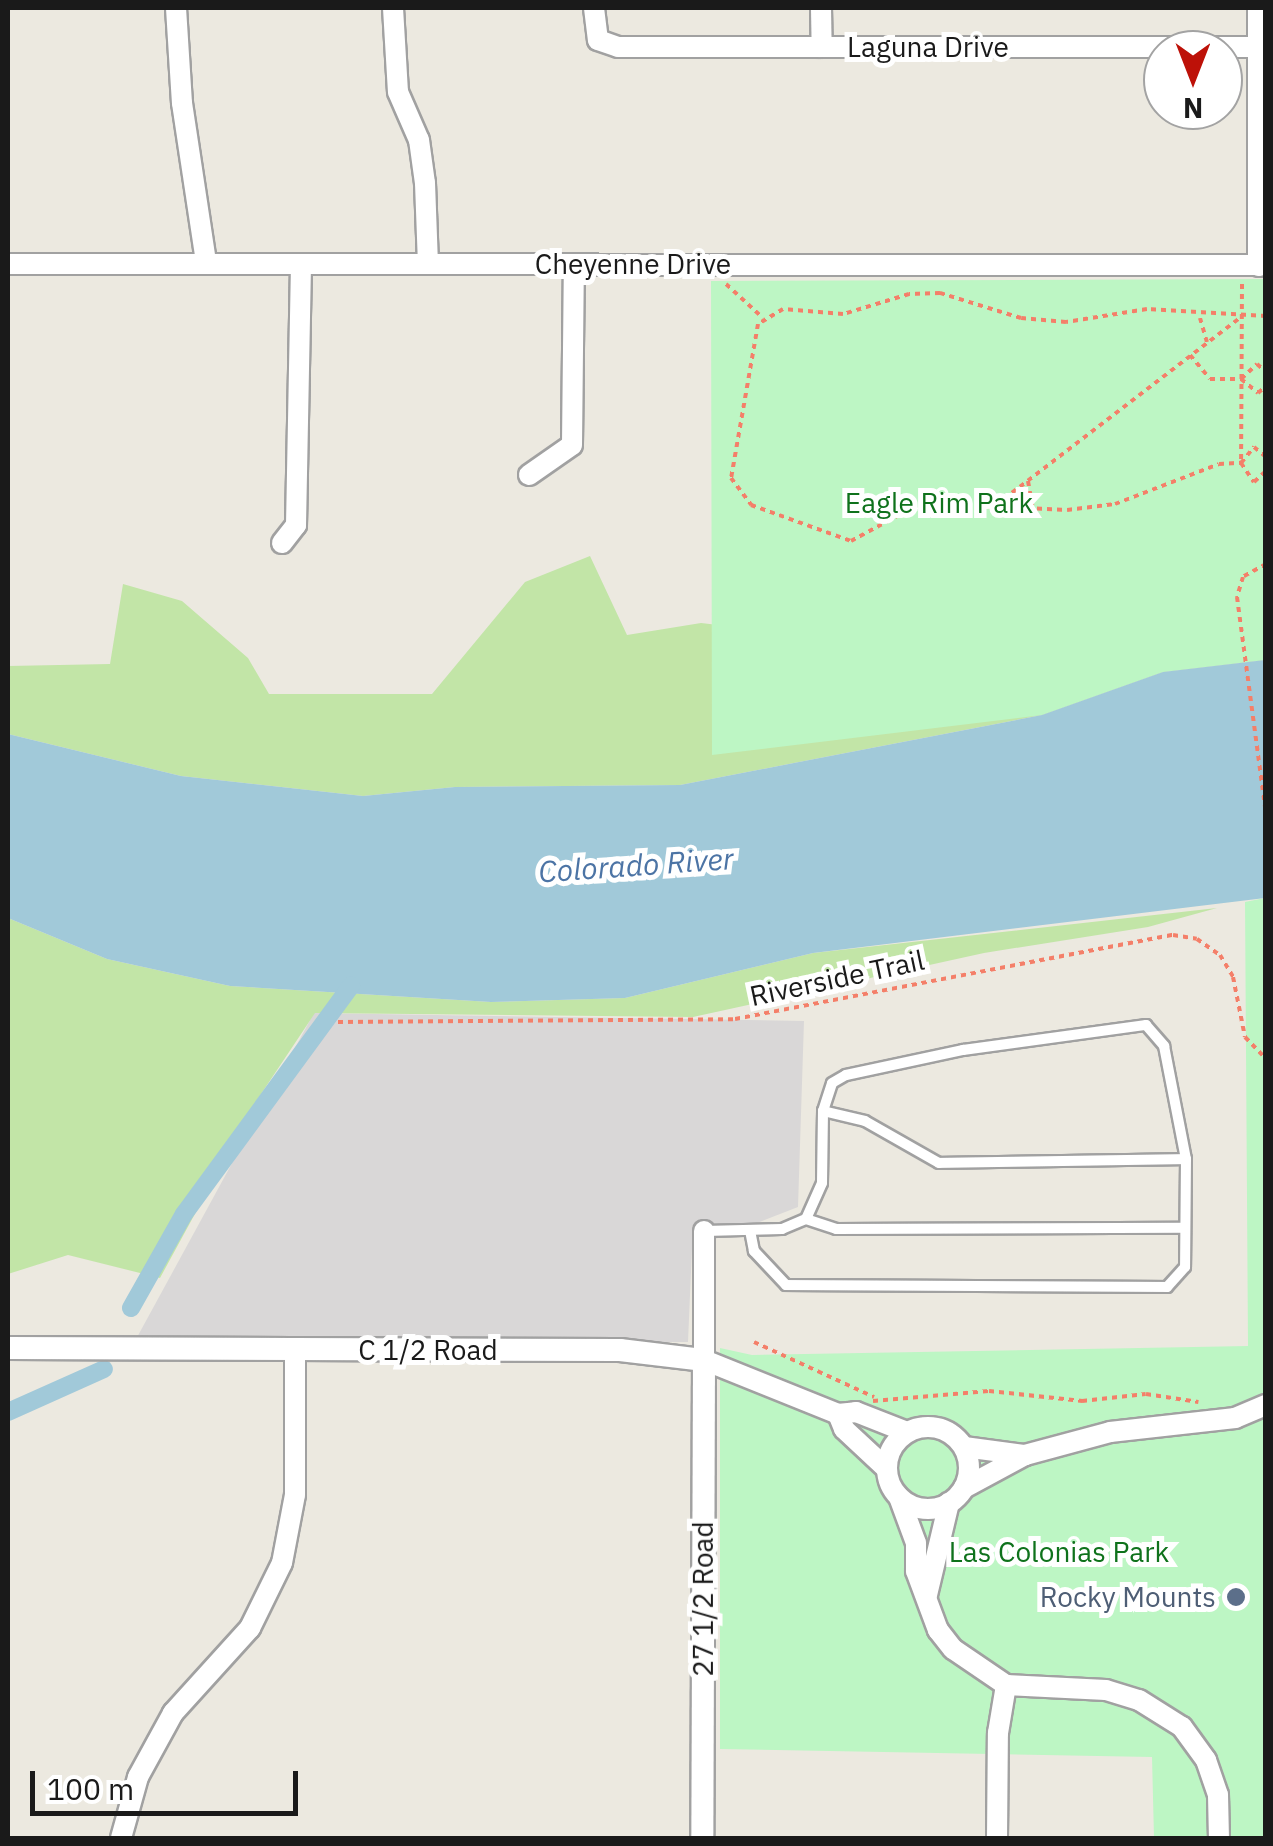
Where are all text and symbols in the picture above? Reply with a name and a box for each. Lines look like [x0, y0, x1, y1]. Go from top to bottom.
street label: Laguna Drive [847, 30, 1009, 64]
north arrow [1143, 30, 1243, 130]
text: N [1183, 90, 1203, 127]
street label: Cheyenne Drive [535, 247, 731, 281]
park label: Eagle Rim Park [845, 486, 1033, 520]
water label: Colorado River [537, 840, 735, 890]
street label: Riverside Trail [747, 943, 927, 1013]
street label: C 1/2 Road [358, 1333, 498, 1367]
street label: 27 1/2 Road [686, 1521, 720, 1677]
park label: Las Colonias Park [949, 1535, 1169, 1569]
place label: Rocky Mounts [1040, 1580, 1216, 1614]
marker: Rocky Mounts [1225, 1586, 1247, 1608]
scale bar [35, 1751, 302, 1813]
text: 100 m [47, 1769, 134, 1808]

